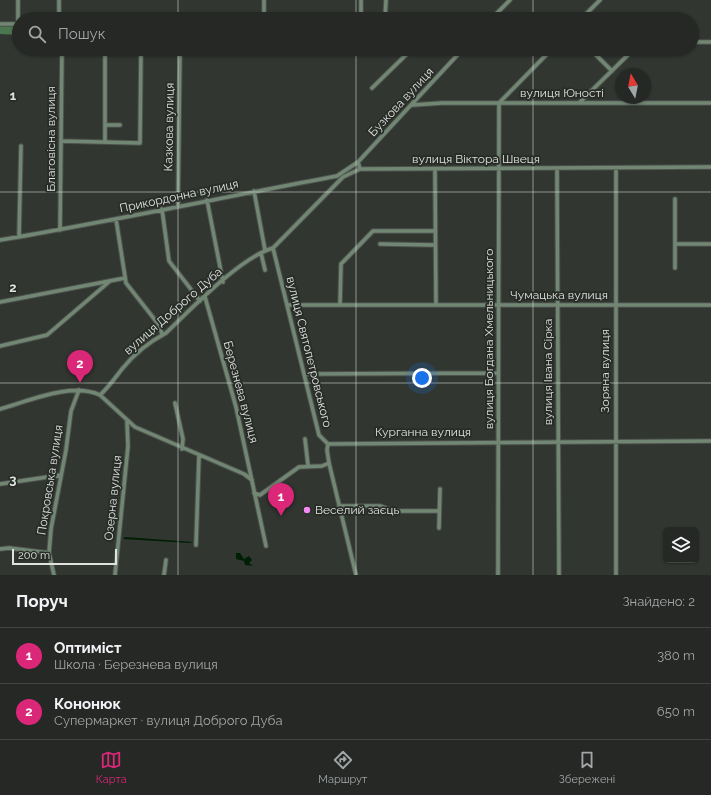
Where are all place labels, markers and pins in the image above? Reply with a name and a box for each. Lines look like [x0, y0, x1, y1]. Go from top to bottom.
pin: 2 [67, 350, 93, 383]
pin: 1 [268, 483, 294, 516]
place label: Веселий заєць [315, 503, 399, 517]
marker: Веселий заєць [302, 505, 312, 515]

